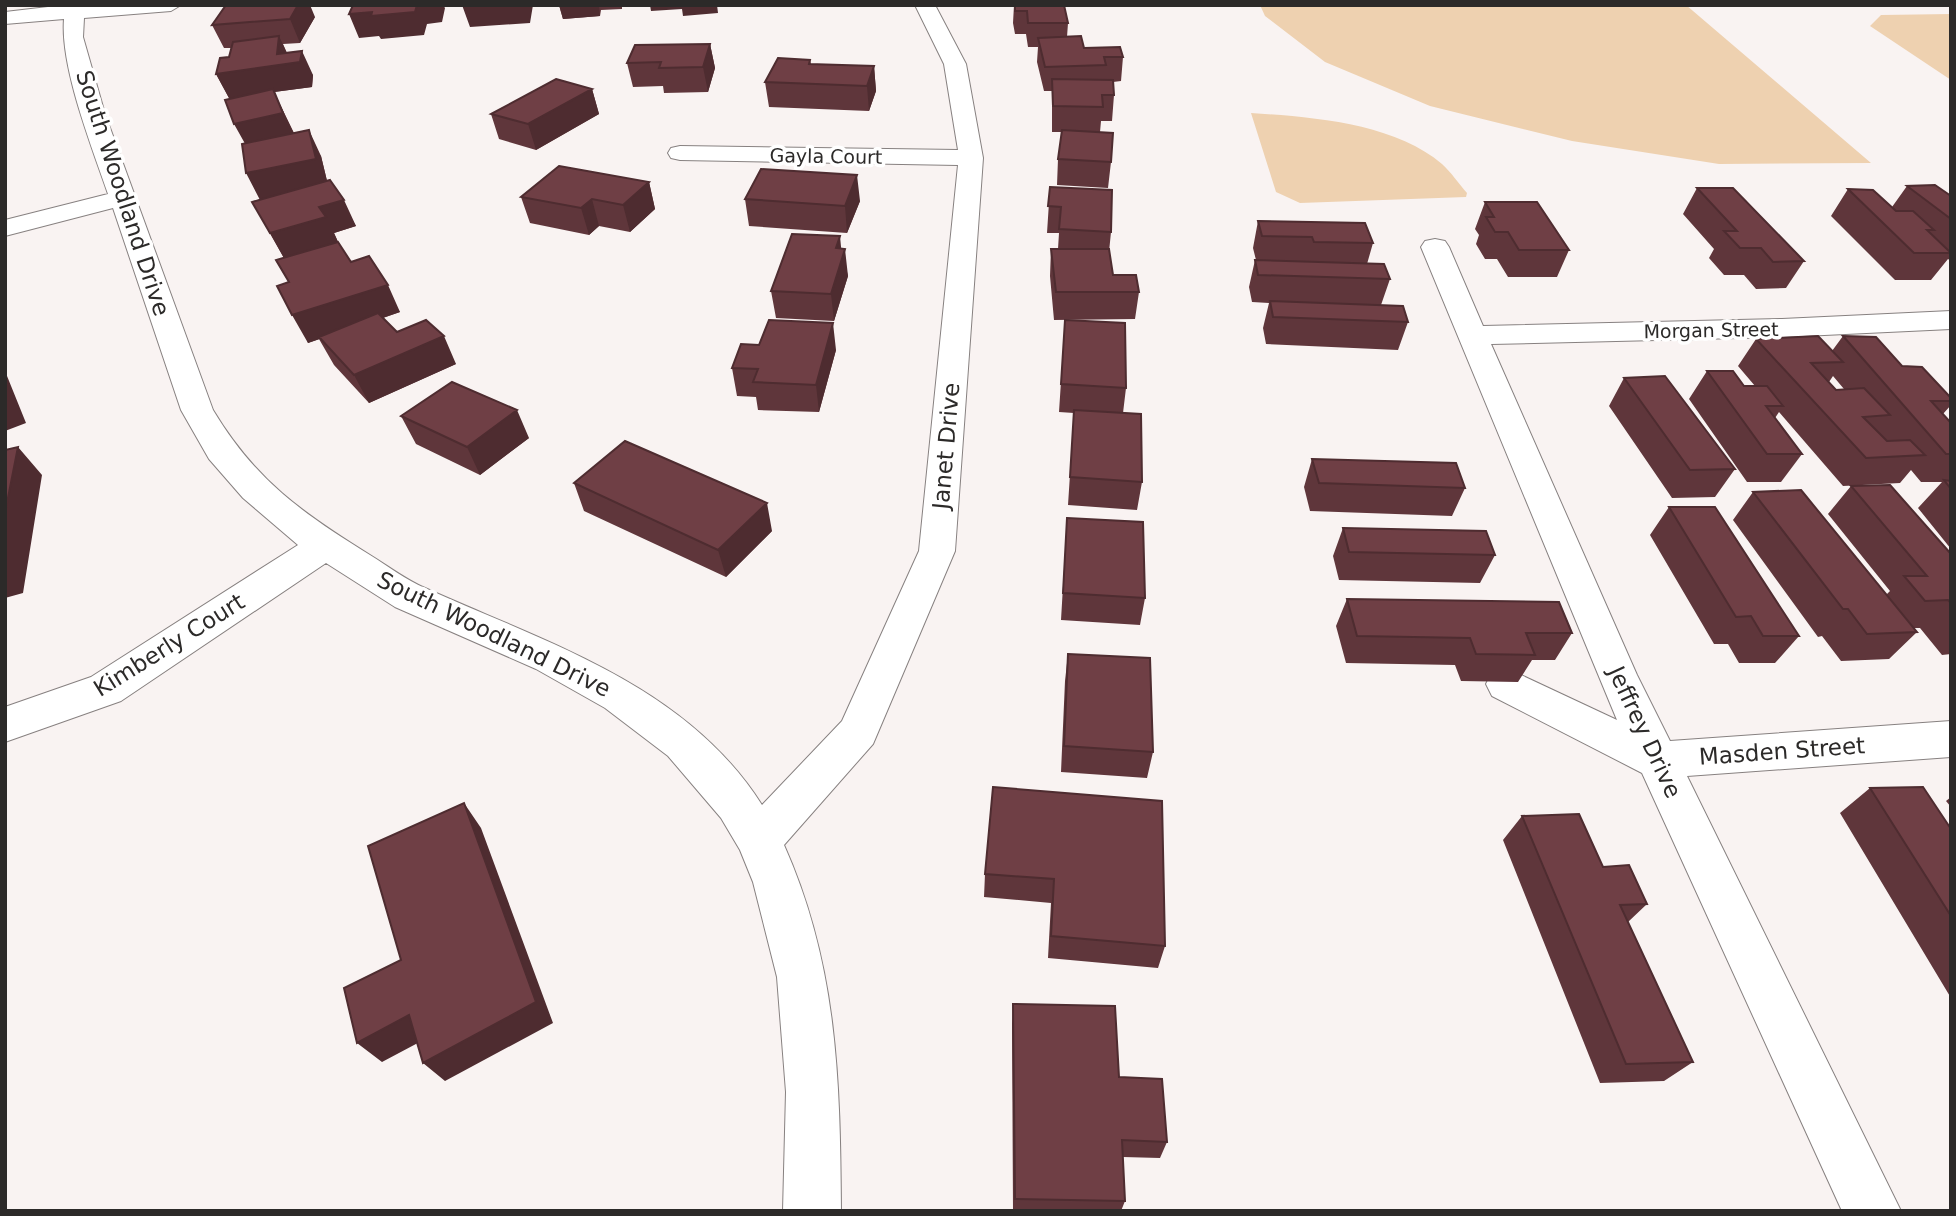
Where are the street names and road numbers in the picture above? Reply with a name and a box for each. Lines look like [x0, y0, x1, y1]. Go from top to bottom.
street label: South Woodland Drive [71, 67, 175, 319]
street label: Gayla Court [769, 144, 883, 168]
street label: Morgan Street [1643, 318, 1779, 342]
street label: Janet Drive [927, 381, 964, 513]
street label: South Woodland Drive [373, 566, 615, 702]
street label: Kimberly Court [89, 588, 249, 702]
street label: Jeffrey Drive [1602, 660, 1687, 802]
street label: Masden Street [1698, 732, 1866, 770]

